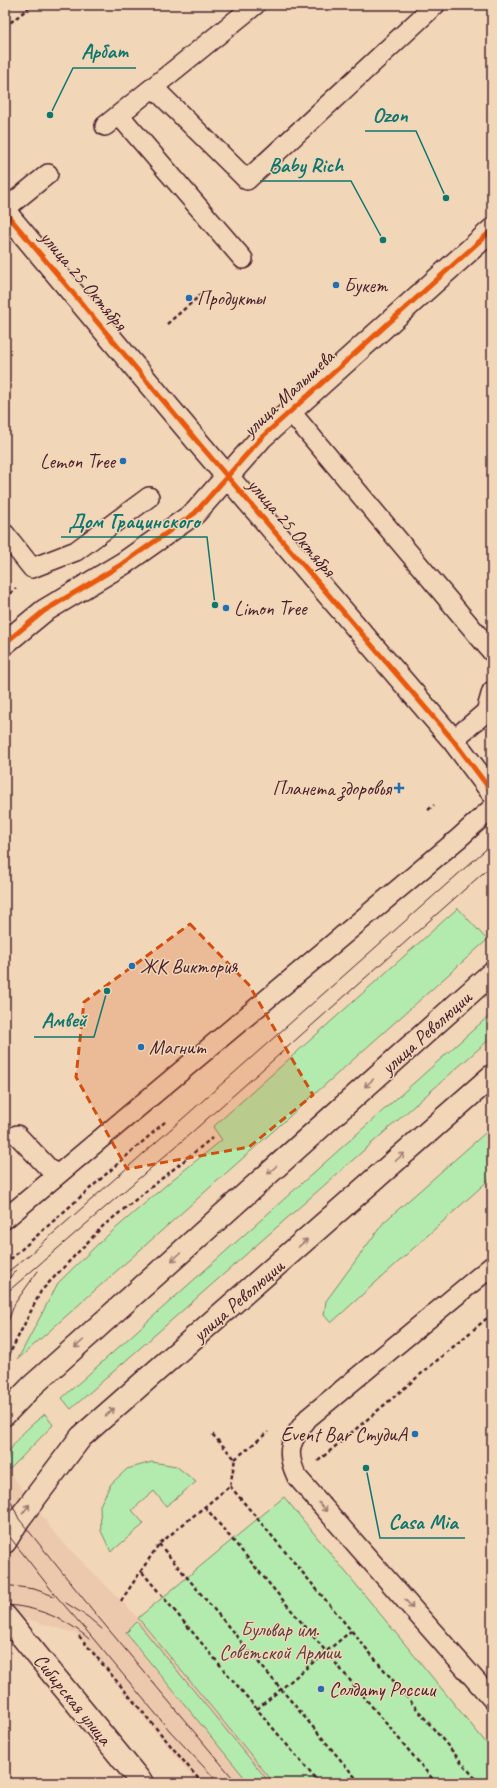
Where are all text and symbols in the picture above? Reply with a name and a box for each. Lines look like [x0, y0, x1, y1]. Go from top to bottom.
callout: Арбат [73, 35, 136, 68]
text: Арбат [81, 38, 130, 64]
callout: Ozon [365, 98, 416, 131]
text: Ozon [372, 102, 408, 128]
callout: Baby Rich [260, 148, 351, 181]
text: Baby Rich [269, 152, 344, 179]
street label: улица 25 Октября [34, 225, 134, 337]
place label: Букет [344, 273, 389, 298]
marker: Букет [331, 280, 341, 290]
place label: Продукты [197, 286, 266, 311]
marker: Продукты [184, 293, 194, 303]
street label: улица Малышева [237, 343, 341, 443]
place label: Lemon Tree [40, 449, 116, 474]
marker: Lemon Tree [118, 456, 128, 466]
street label: улица 25 Октября [241, 472, 342, 583]
callout: Дом Грацинского [61, 504, 207, 537]
text: Дом Грацинского [68, 508, 203, 534]
place label: Limon Tree [234, 596, 308, 621]
marker: Limon Tree [221, 603, 231, 613]
place label: Планета здоровья [273, 776, 393, 802]
marker: Планета здоровья [394, 783, 404, 793]
place label: ЖК Виктория [140, 954, 238, 979]
marker: ЖК Виктория [127, 961, 137, 971]
street label: улица Революции [375, 984, 478, 1080]
callout: Амвей [34, 1004, 94, 1037]
text: Амвей [42, 1007, 89, 1033]
place label: Магнит [149, 1035, 207, 1060]
marker: Магнит [136, 1042, 146, 1052]
one-way arrow [364, 1078, 374, 1088]
one-way arrow [395, 1152, 406, 1161]
one-way arrow [267, 1165, 278, 1174]
one-way arrow [298, 1238, 308, 1247]
one-way arrow [171, 1252, 181, 1261]
street label: улица Революции [187, 1253, 290, 1348]
one-way arrow [74, 1339, 84, 1348]
one-way arrow [105, 1407, 116, 1416]
place label: Event Bar СтудиА [281, 1422, 408, 1447]
marker: Event Bar СтудиА [410, 1429, 420, 1439]
one-way arrow [319, 1501, 328, 1512]
one-way arrow [21, 1504, 30, 1515]
callout: Casa Mia [380, 1505, 465, 1538]
text: Casa Mia [388, 1509, 459, 1535]
one-way arrow [404, 1599, 413, 1610]
park label: Бульвар им. Советской Армии [219, 1617, 342, 1665]
street label: Сибирская улица [28, 1648, 118, 1751]
place label: Солдату России [329, 1677, 437, 1702]
marker: Солдату России [316, 1684, 326, 1694]

